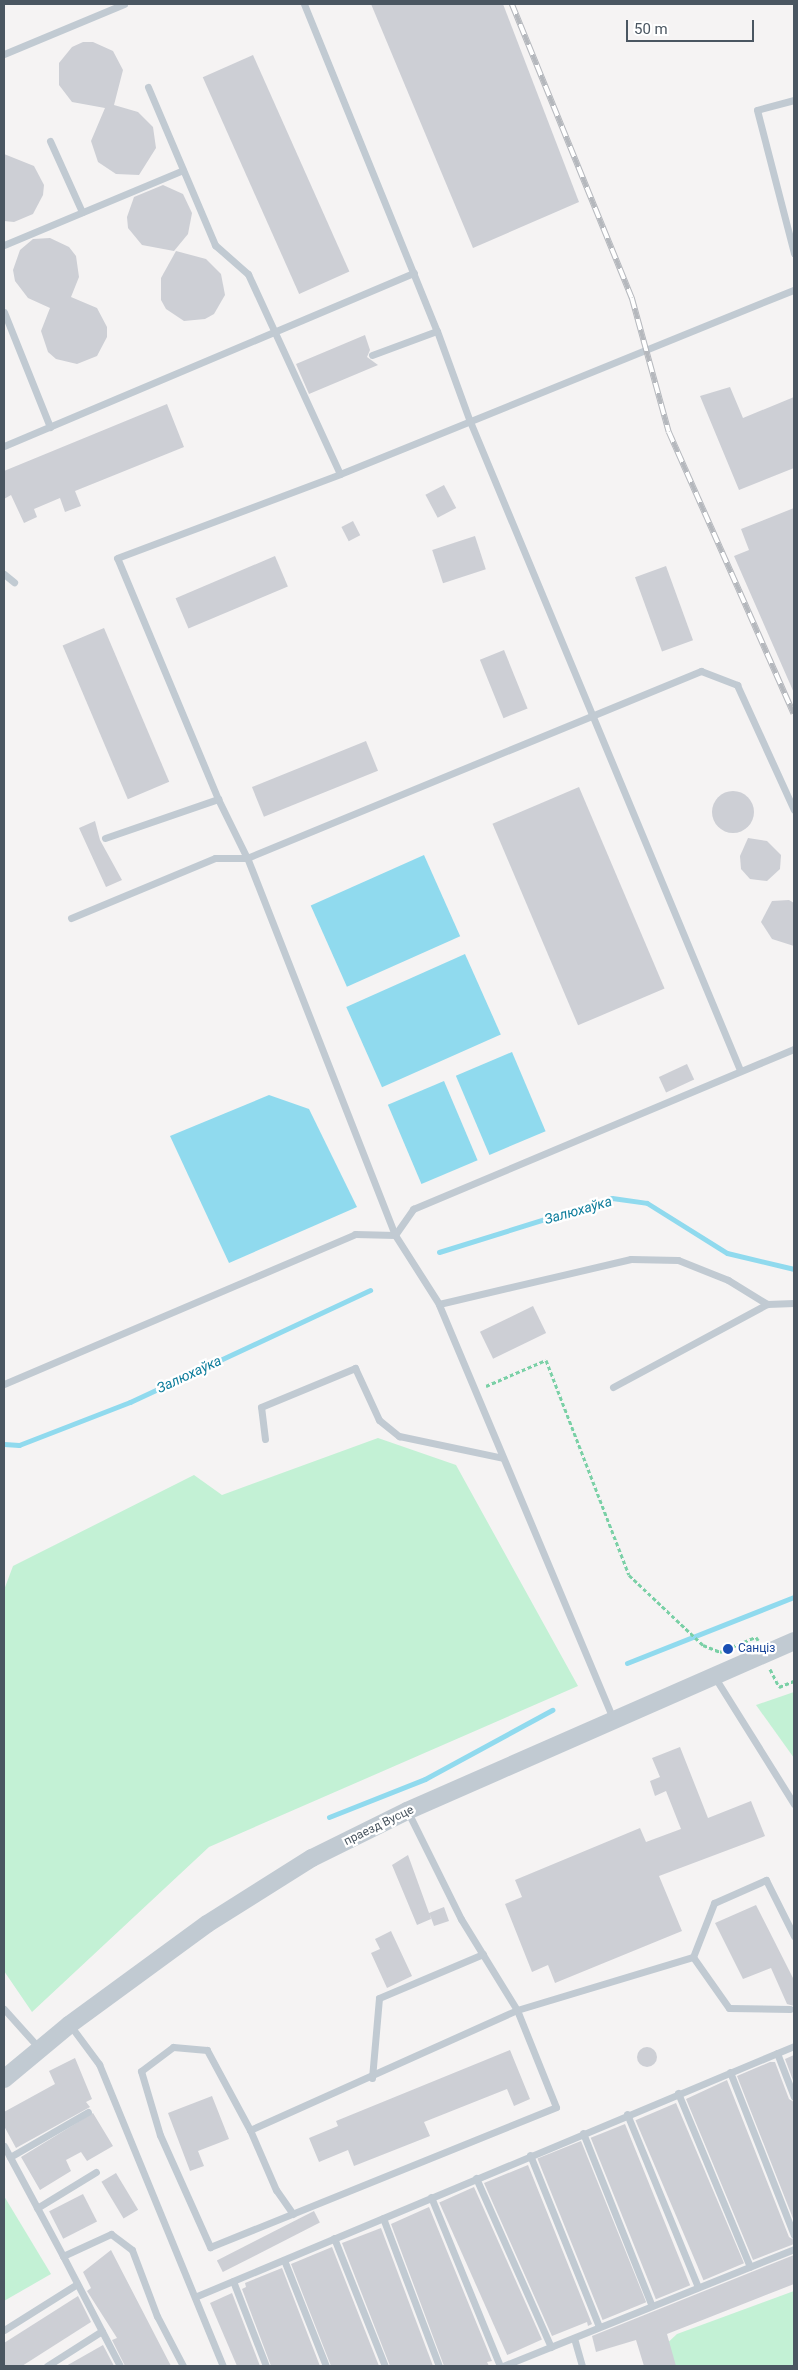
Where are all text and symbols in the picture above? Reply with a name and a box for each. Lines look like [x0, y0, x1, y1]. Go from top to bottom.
scale bar [628, 10, 756, 42]
text: 50 m [634, 20, 668, 38]
water label: Залюхаўка [542, 1192, 614, 1228]
water label: Залюхаўка [154, 1352, 224, 1396]
place label: Санціз [738, 1642, 775, 1656]
marker: Санціз [722, 1643, 734, 1655]
street label: праезд Вусце [342, 1803, 416, 1849]

